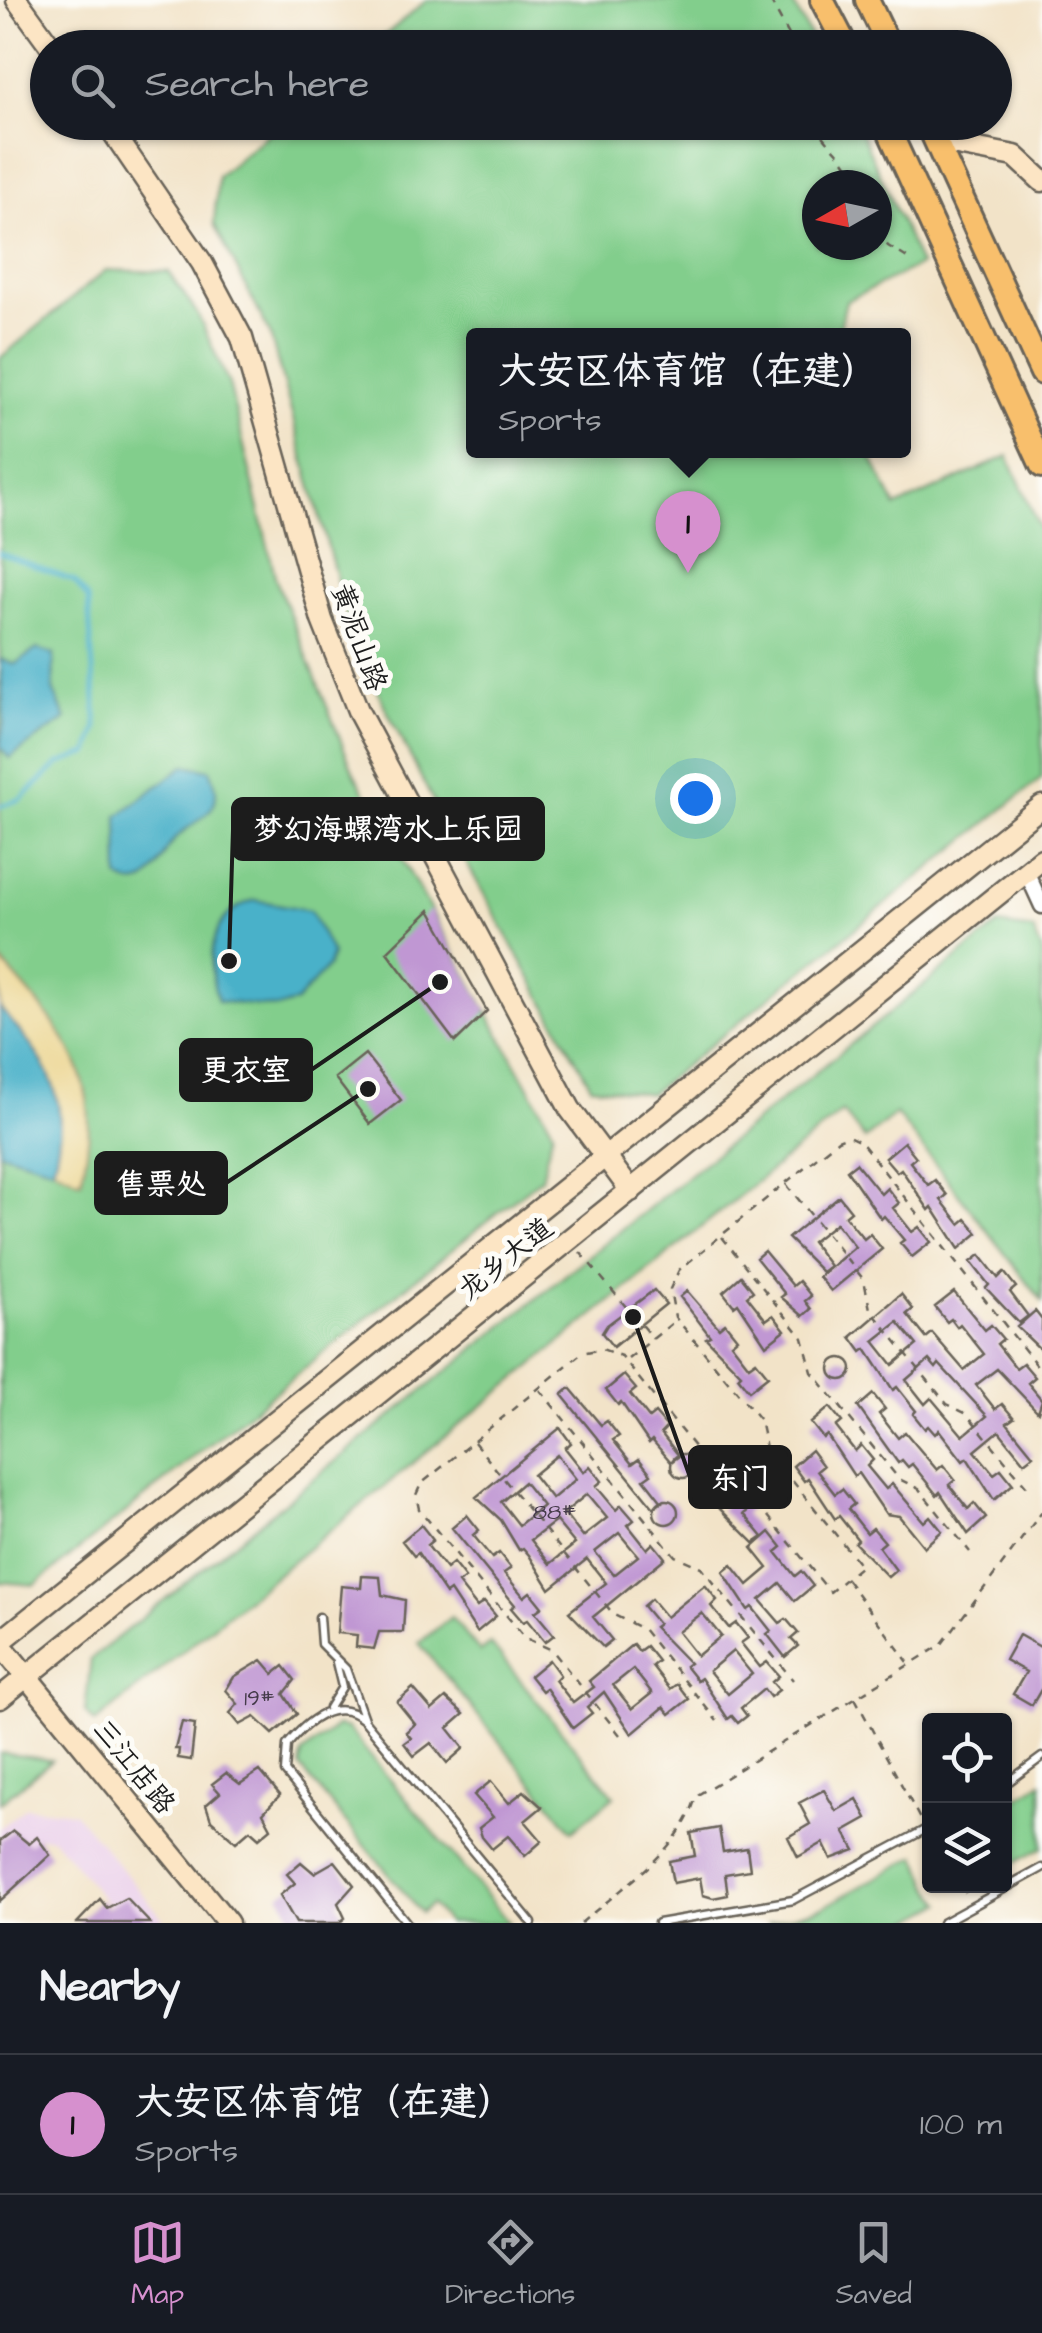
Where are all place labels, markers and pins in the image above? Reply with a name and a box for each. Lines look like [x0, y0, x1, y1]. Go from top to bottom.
pin: 1 [656, 490, 720, 573]
callout: 梦幻海螺湾水上乐园 [233, 799, 543, 859]
callout: 更衣室 [181, 1040, 311, 1100]
callout: 售票处 [96, 1153, 226, 1213]
callout: 东门 [690, 1447, 790, 1507]

